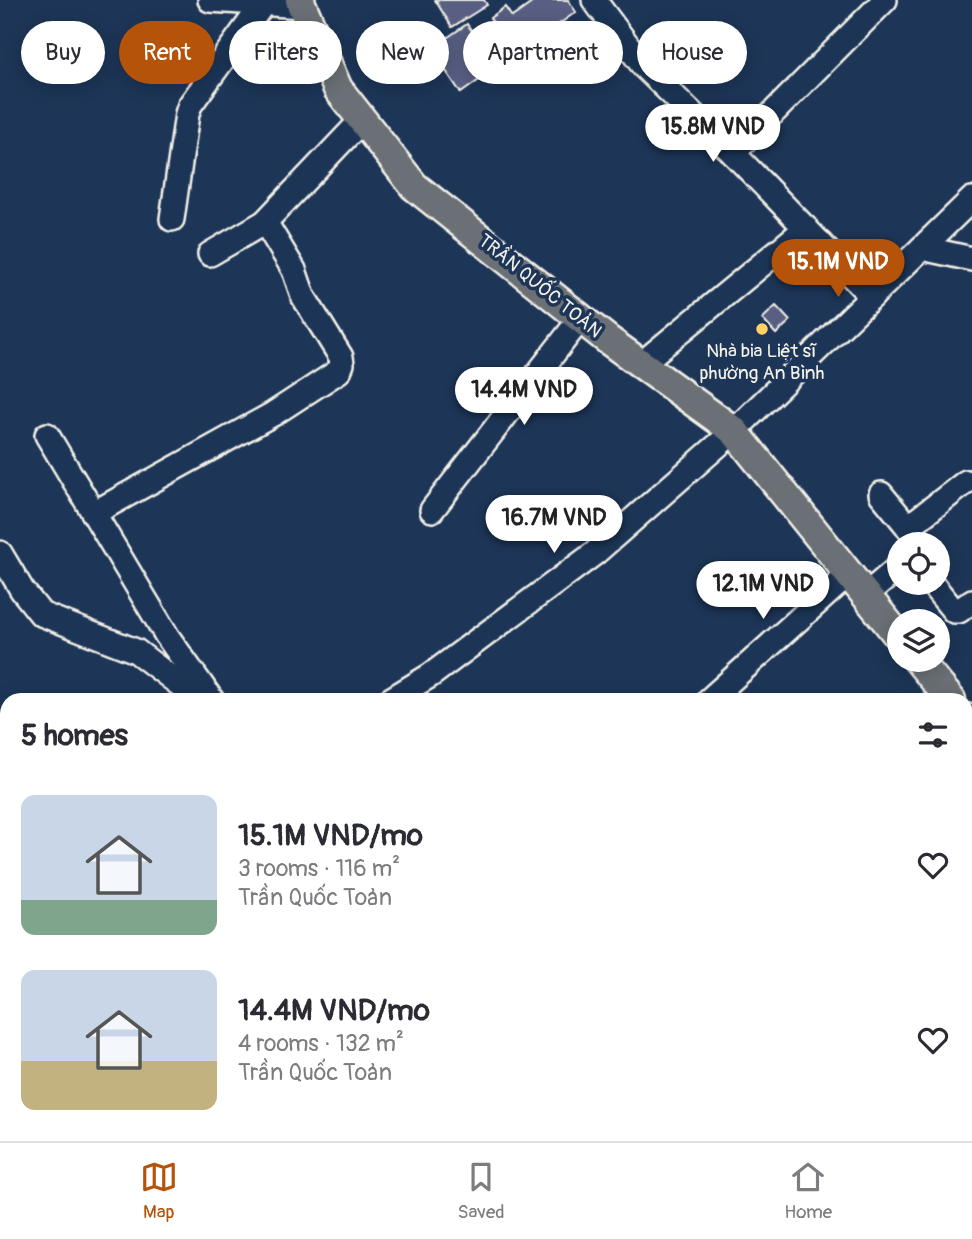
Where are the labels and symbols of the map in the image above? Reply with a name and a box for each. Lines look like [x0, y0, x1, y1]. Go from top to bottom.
pin: 15.8M VND [633, 104, 793, 164]
street label: TRẦN QUỐC TOẢN [473, 227, 608, 343]
pin: 15.1M VND [758, 240, 918, 299]
marker: Nhà bia Liệt sĩ phường An Bình [754, 321, 770, 337]
place label: Nhà bia Liệt sĩ phường An Bình [700, 339, 825, 385]
pin: 14.4M VND [444, 368, 604, 427]
pin: 16.7M VND [474, 496, 634, 555]
pin: 12.1M VND [683, 562, 843, 621]

